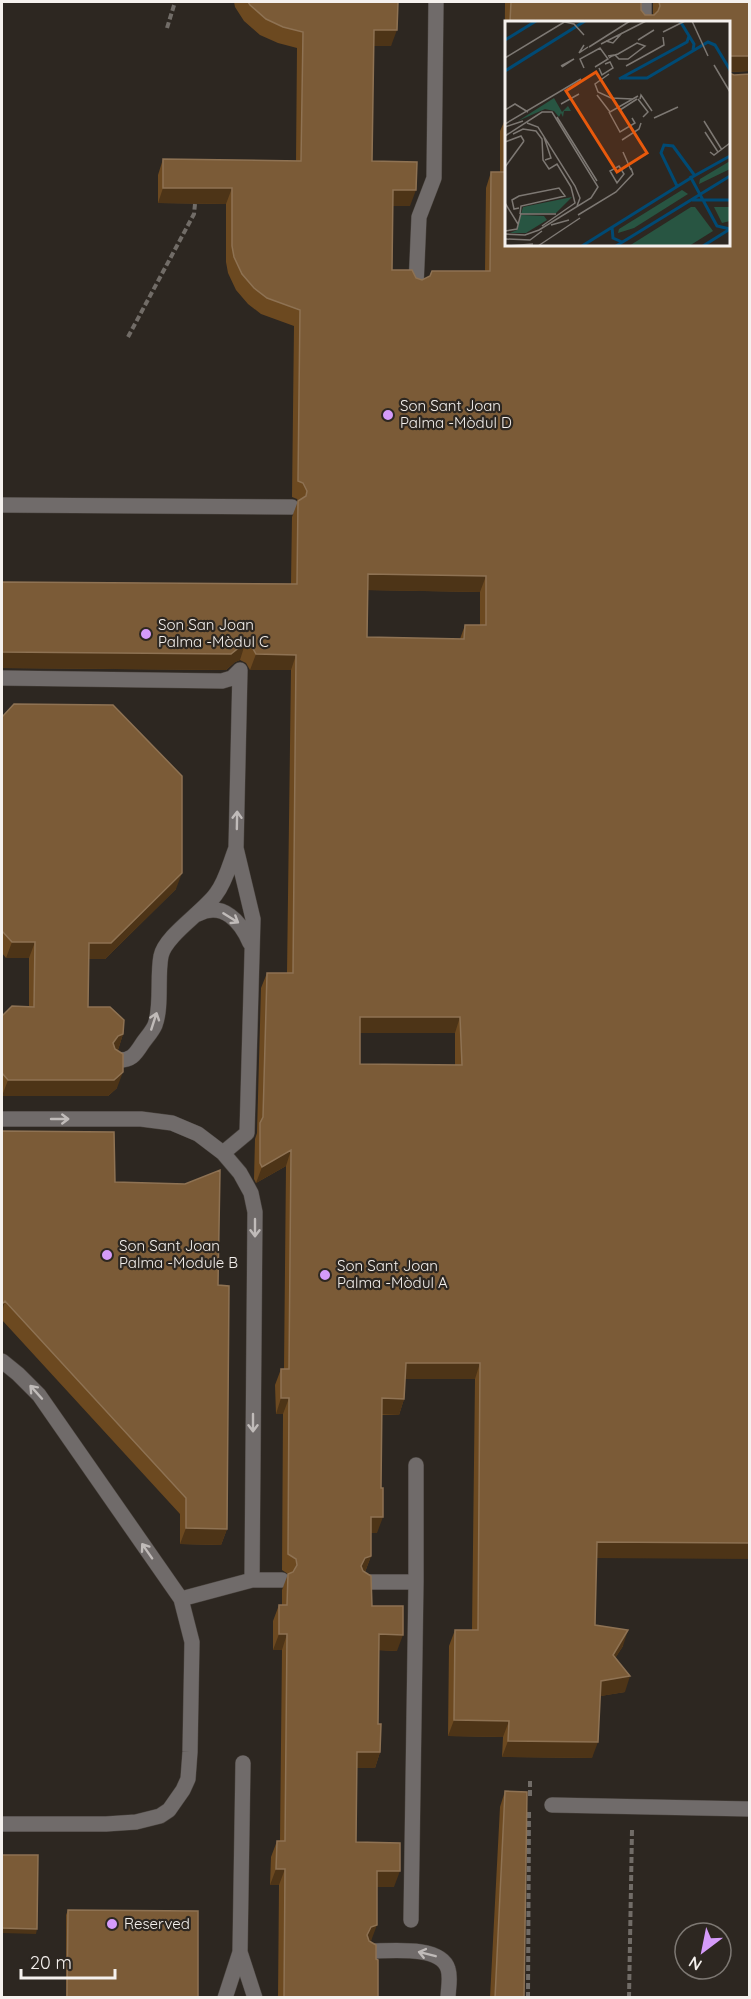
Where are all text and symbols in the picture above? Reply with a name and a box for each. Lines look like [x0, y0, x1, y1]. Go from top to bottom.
inset map [505, 21, 730, 246]
place label: Son Sant Joan Palma -Mòdul D [400, 396, 512, 432]
marker: Son Sant Joan Palma -Mòdul D [381, 408, 395, 422]
place label: Son San Joan Palma -Mòdul C [158, 615, 269, 651]
marker: Son San Joan Palma -Mòdul C [139, 627, 153, 641]
one-way arrow [231, 811, 242, 831]
one-way arrow [222, 911, 239, 924]
one-way arrow [149, 1012, 160, 1031]
one-way arrow [49, 1113, 69, 1125]
one-way arrow [249, 1217, 261, 1237]
place label: Son Sant Joan Palma -Module B [119, 1236, 238, 1272]
marker: Son Sant Joan Palma -Module B [100, 1248, 114, 1262]
place label: Son Sant Joan Palma -Mòdul A [337, 1256, 448, 1292]
marker: Son Sant Joan Palma -Mòdul A [318, 1268, 332, 1282]
one-way arrow [28, 1384, 43, 1399]
one-way arrow [247, 1412, 259, 1432]
one-way arrow [141, 1544, 153, 1560]
place label: Reserved [124, 1914, 190, 1933]
marker: Reserved [105, 1917, 119, 1931]
north arrow [673, 1921, 733, 1981]
scale bar [21, 1942, 116, 1980]
one-way arrow [418, 1948, 437, 1960]
text: 20 m [30, 1951, 72, 1974]
text: N [685, 1952, 705, 1975]

